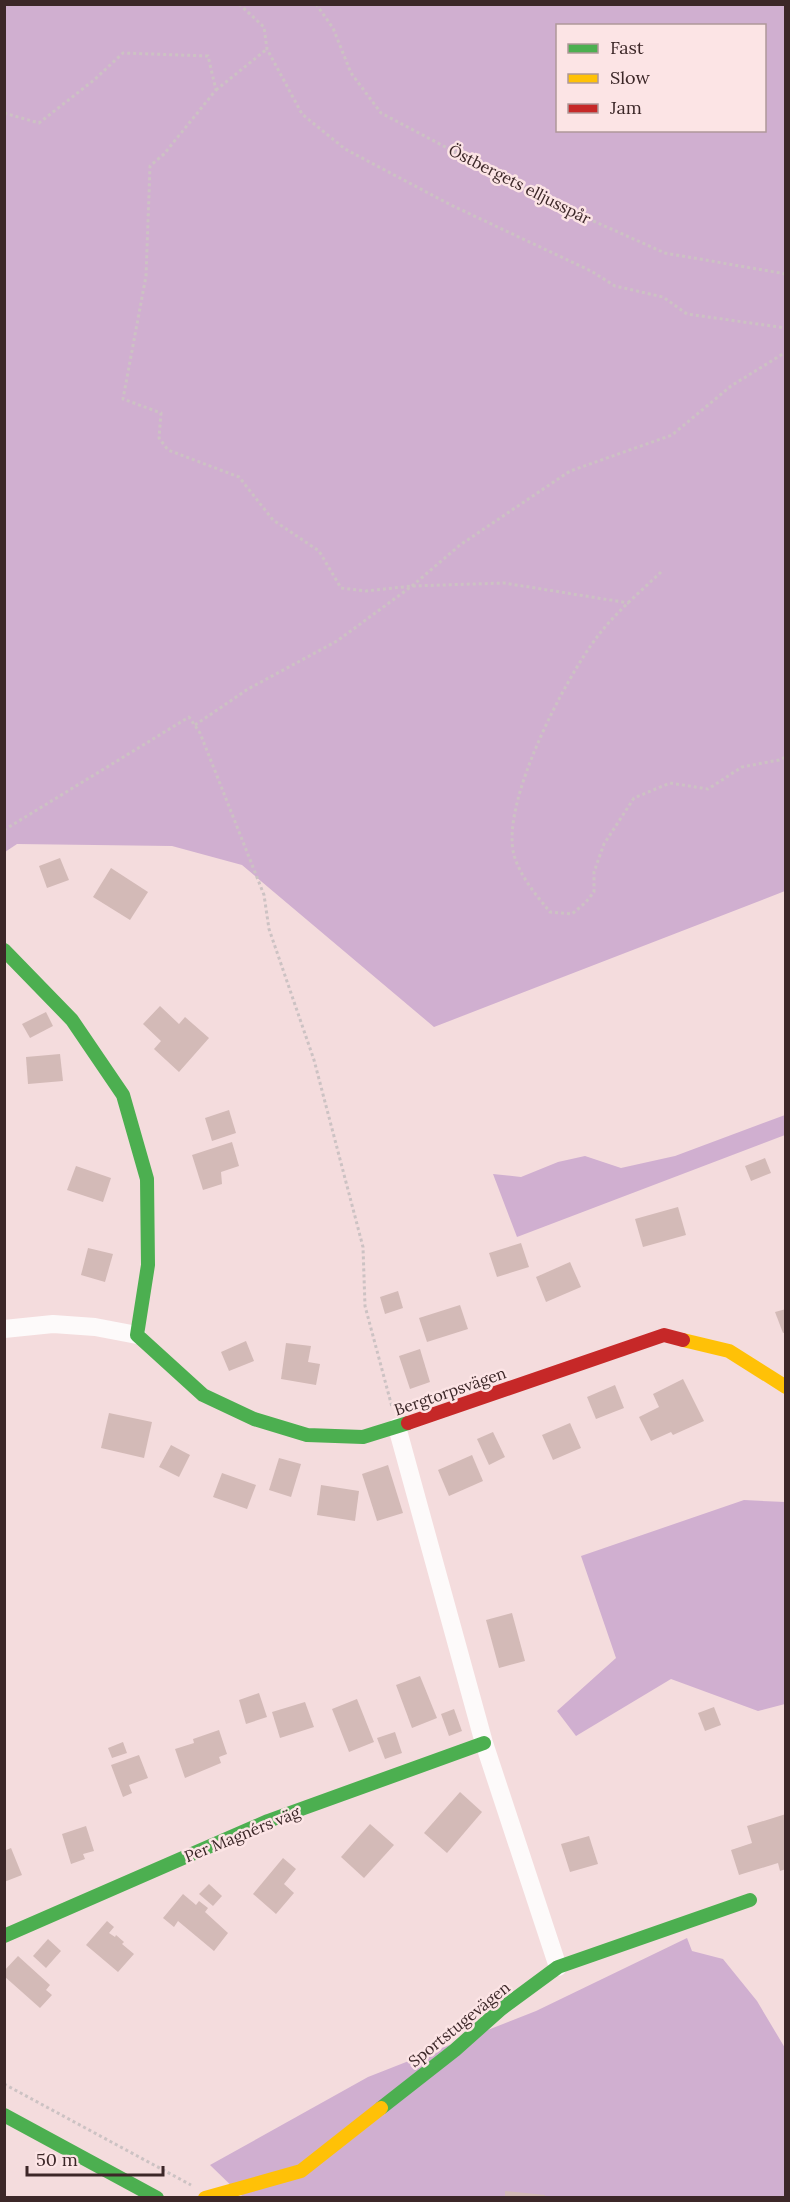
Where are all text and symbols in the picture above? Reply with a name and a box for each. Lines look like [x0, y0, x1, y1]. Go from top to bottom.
legend [556, 24, 766, 132]
text: Fast [610, 36, 644, 59]
text: Slow [610, 66, 650, 89]
text: Jam [609, 96, 642, 119]
street label: Östbergets elljusspår [446, 139, 595, 229]
street label: Bergtorpsvägen [391, 1362, 509, 1420]
street label: Per Magnérs väg [181, 1801, 304, 1866]
street label: Sportstugevägen [404, 1977, 514, 2071]
scale bar [27, 2139, 164, 2177]
text: 50 m [36, 2148, 78, 2171]

